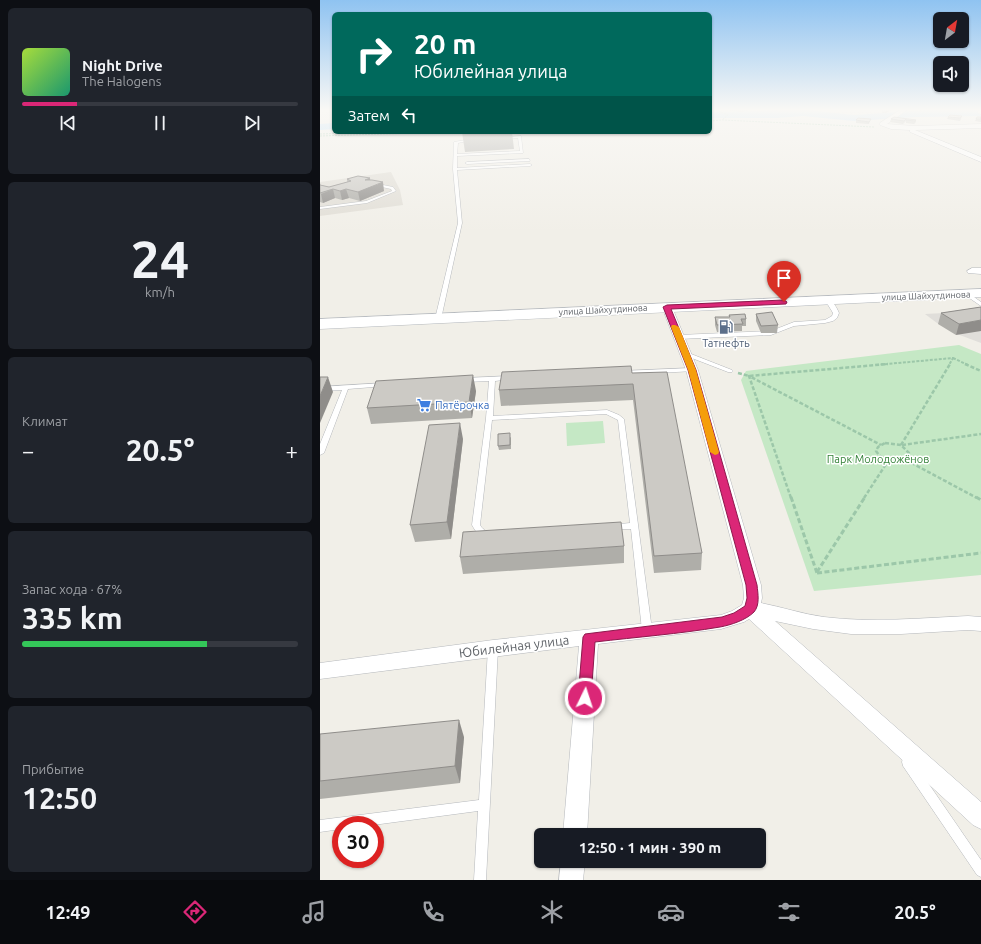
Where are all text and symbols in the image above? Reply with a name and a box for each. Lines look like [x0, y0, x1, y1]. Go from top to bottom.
north arrow [933, 12, 969, 48]
map controls [933, 12, 969, 92]
icon: right [348, 28, 400, 80]
text: 20 m [414, 28, 476, 59]
button: sound [933, 56, 969, 92]
text: Night Drive [82, 57, 163, 74]
text: Юбилейная улица [414, 61, 568, 81]
text: The Halogens [82, 74, 161, 88]
icon: left [398, 104, 420, 126]
text: Затем [348, 107, 390, 124]
icon: previous [57, 112, 79, 134]
icon: pause [149, 112, 171, 134]
icon: next [241, 112, 263, 134]
text: 24 [131, 230, 189, 288]
pin [767, 261, 801, 302]
icon: arrive [773, 267, 795, 289]
text: km/h [145, 285, 175, 299]
street label: улица Шайхутдинова [881, 289, 971, 303]
street label: улица Шайхутдинова [558, 303, 648, 317]
fuel station icon: Татнефть [718, 319, 734, 335]
place label: Татнефть [702, 337, 750, 349]
supermarket icon: Пятёрочка [416, 397, 432, 413]
place label: Пятёрочка [435, 399, 489, 411]
text: Климат [22, 414, 67, 428]
text: 20.5° [126, 433, 194, 467]
text: − [22, 438, 34, 463]
text: + [286, 438, 298, 463]
park label: Парк Молодожёнов [827, 453, 929, 465]
text: Запас хода · 67% [22, 582, 122, 596]
text: 335 km [22, 601, 123, 635]
street label: Юбилейная улица [458, 632, 570, 660]
position arrow [564, 677, 606, 719]
text: Прибытие [22, 762, 84, 776]
text: 12:50 [22, 781, 97, 815]
speed limit sign: 30 [332, 816, 384, 868]
text: 12:50 · 1 мин · 390 m [579, 839, 721, 856]
icon: directions [181, 898, 209, 926]
icon: music [300, 898, 328, 926]
icon: phone [419, 898, 447, 926]
icon: climate [538, 898, 566, 926]
icon: car [657, 898, 685, 926]
icon: filters [775, 898, 803, 926]
text: 12:49 [45, 902, 90, 922]
text: 20.5° [894, 902, 936, 922]

